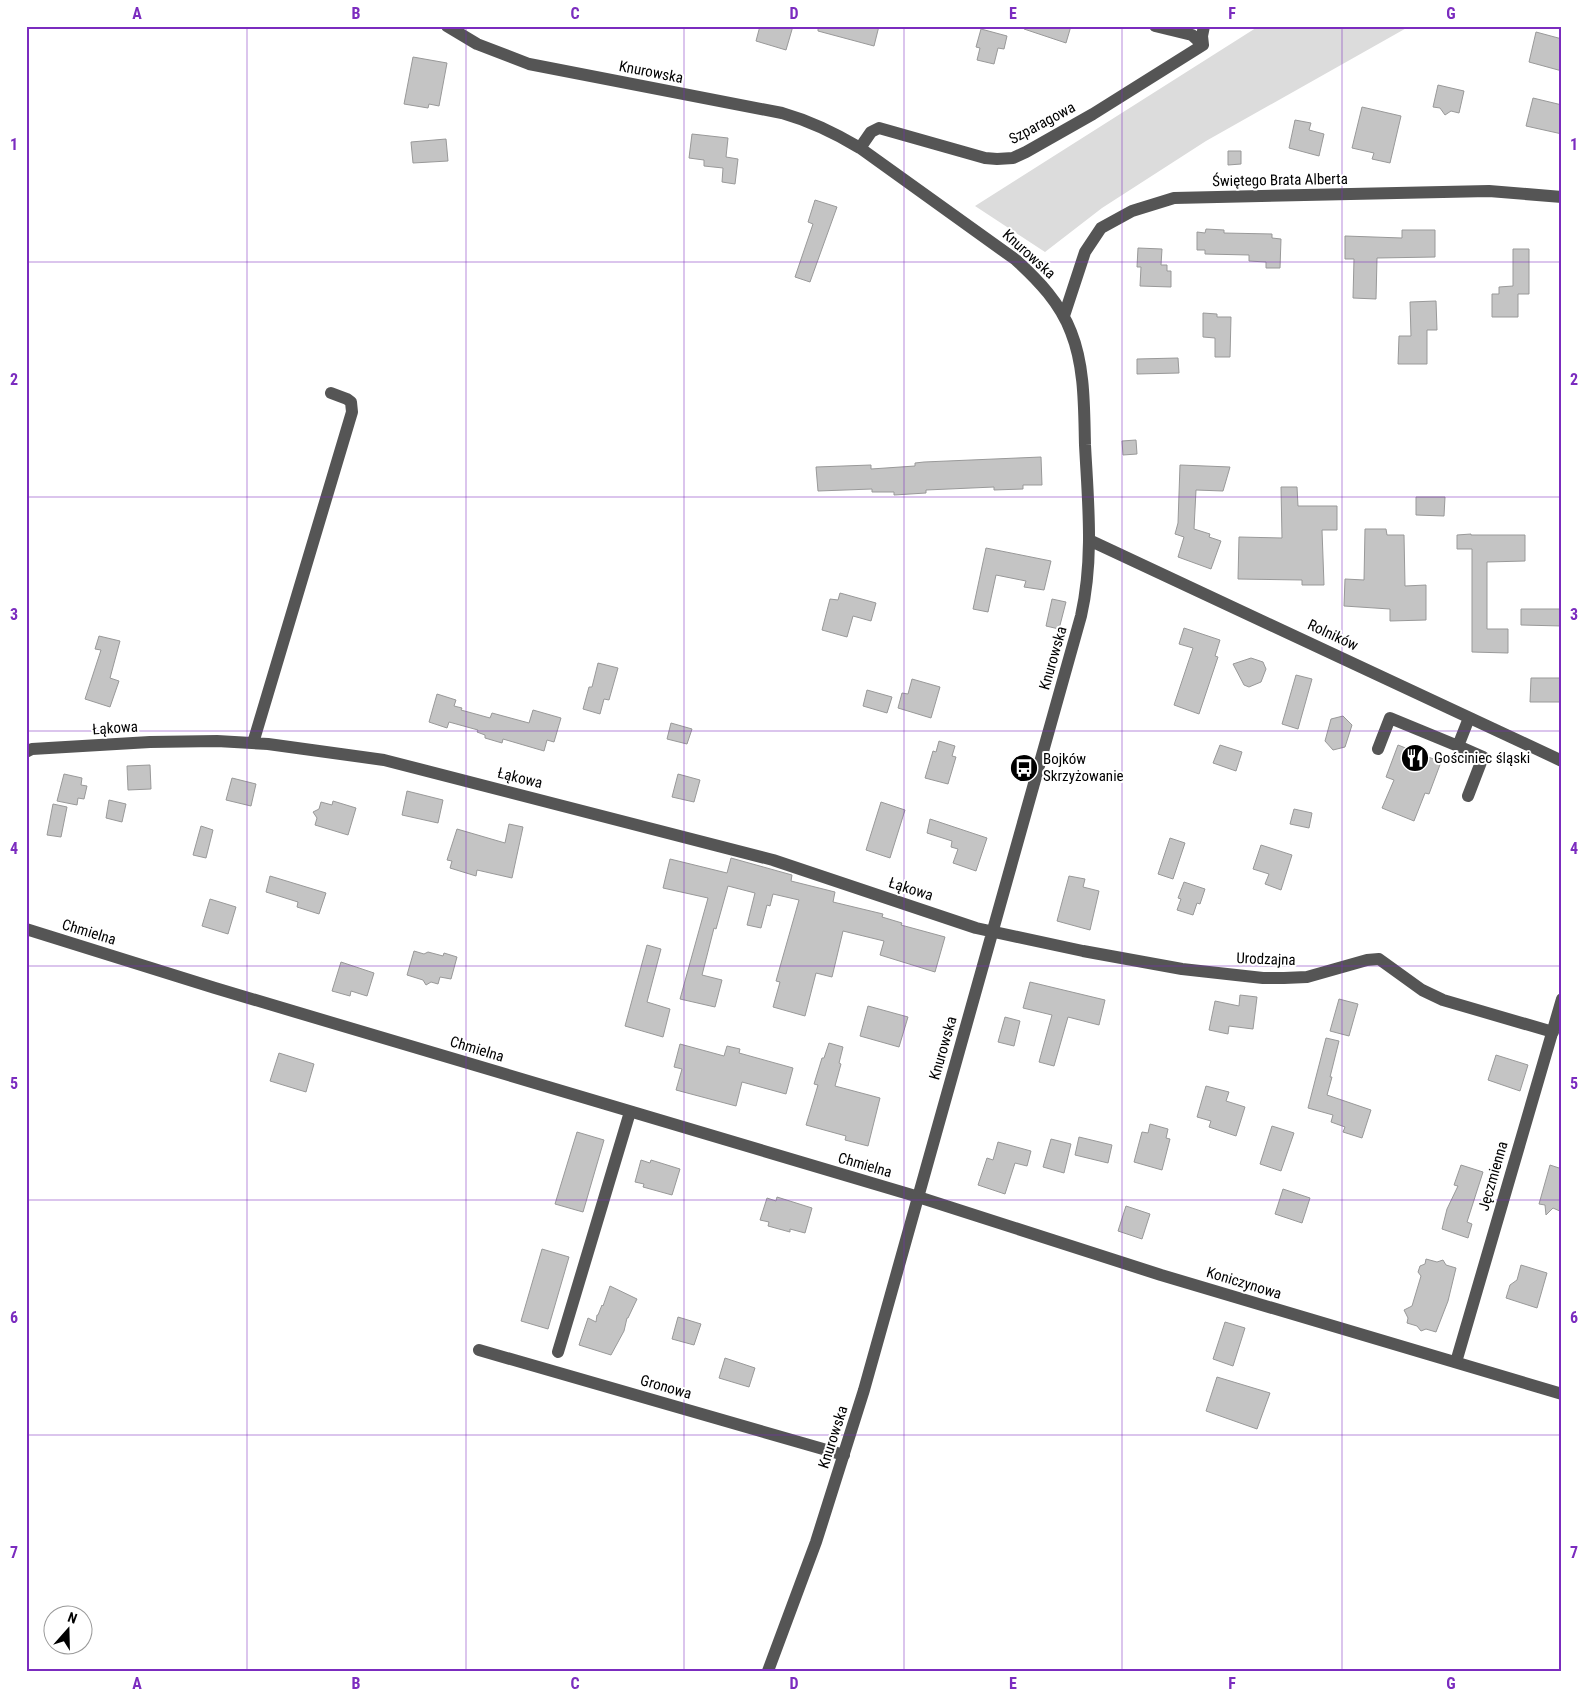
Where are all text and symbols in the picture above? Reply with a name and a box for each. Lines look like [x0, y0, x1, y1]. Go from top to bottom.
text: A [132, 4, 142, 23]
text: B [352, 4, 361, 23]
text: C [570, 4, 580, 23]
text: D [789, 4, 799, 23]
text: E [1009, 4, 1017, 23]
text: F [1228, 4, 1236, 23]
text: G [1446, 4, 1456, 23]
street label: Knurowska [617, 57, 685, 87]
street label: Szparagowa [1006, 98, 1078, 148]
text: 1 [10, 135, 18, 154]
text: 1 [1570, 135, 1578, 154]
street label: Świętego Brata Alberta [1212, 170, 1348, 190]
street label: Knurowska [999, 226, 1059, 282]
text: 2 [10, 370, 18, 389]
text: 2 [1570, 370, 1578, 389]
text: 3 [10, 605, 18, 624]
text: 3 [1570, 605, 1578, 624]
street label: Rolników [1305, 615, 1361, 655]
street label: Knurowska [1035, 624, 1071, 692]
street label: Łąkowa [92, 717, 138, 739]
restaurant icon: Gościniec śląski [1400, 743, 1430, 773]
place label: Gościniec śląski [1434, 749, 1530, 767]
place label: Bojków Skrzyżowanie [1043, 750, 1124, 785]
bus stop icon: Bojków Skrzyżowanie [1009, 753, 1039, 783]
street label: Łąkowa [496, 764, 544, 792]
text: 4 [10, 839, 18, 858]
text: 4 [1570, 839, 1578, 858]
street label: Łąkowa [887, 873, 935, 905]
street label: Chmielna [60, 915, 118, 949]
street label: Urodzajna [1236, 949, 1296, 969]
street label: Knurowska [925, 1014, 961, 1082]
street label: Chmielna [448, 1032, 506, 1066]
text: 5 [10, 1074, 18, 1093]
text: 5 [1570, 1074, 1578, 1093]
street label: Jęczmienna [1475, 1139, 1511, 1213]
street label: Chmielna [836, 1149, 894, 1181]
street label: Koniczynowa [1204, 1263, 1284, 1303]
text: 6 [10, 1308, 18, 1327]
text: 6 [1570, 1308, 1578, 1327]
street label: Gronowa [638, 1371, 694, 1403]
street label: Knurowska [814, 1403, 852, 1471]
text: 7 [10, 1543, 18, 1562]
text: 7 [1570, 1543, 1578, 1562]
north arrow [42, 1604, 92, 1654]
text: N [66, 1609, 79, 1627]
text: A [132, 1674, 142, 1693]
text: B [352, 1674, 361, 1693]
text: C [570, 1674, 580, 1693]
text: D [789, 1674, 799, 1693]
text: E [1009, 1674, 1017, 1693]
text: F [1228, 1674, 1236, 1693]
text: G [1446, 1674, 1456, 1693]

